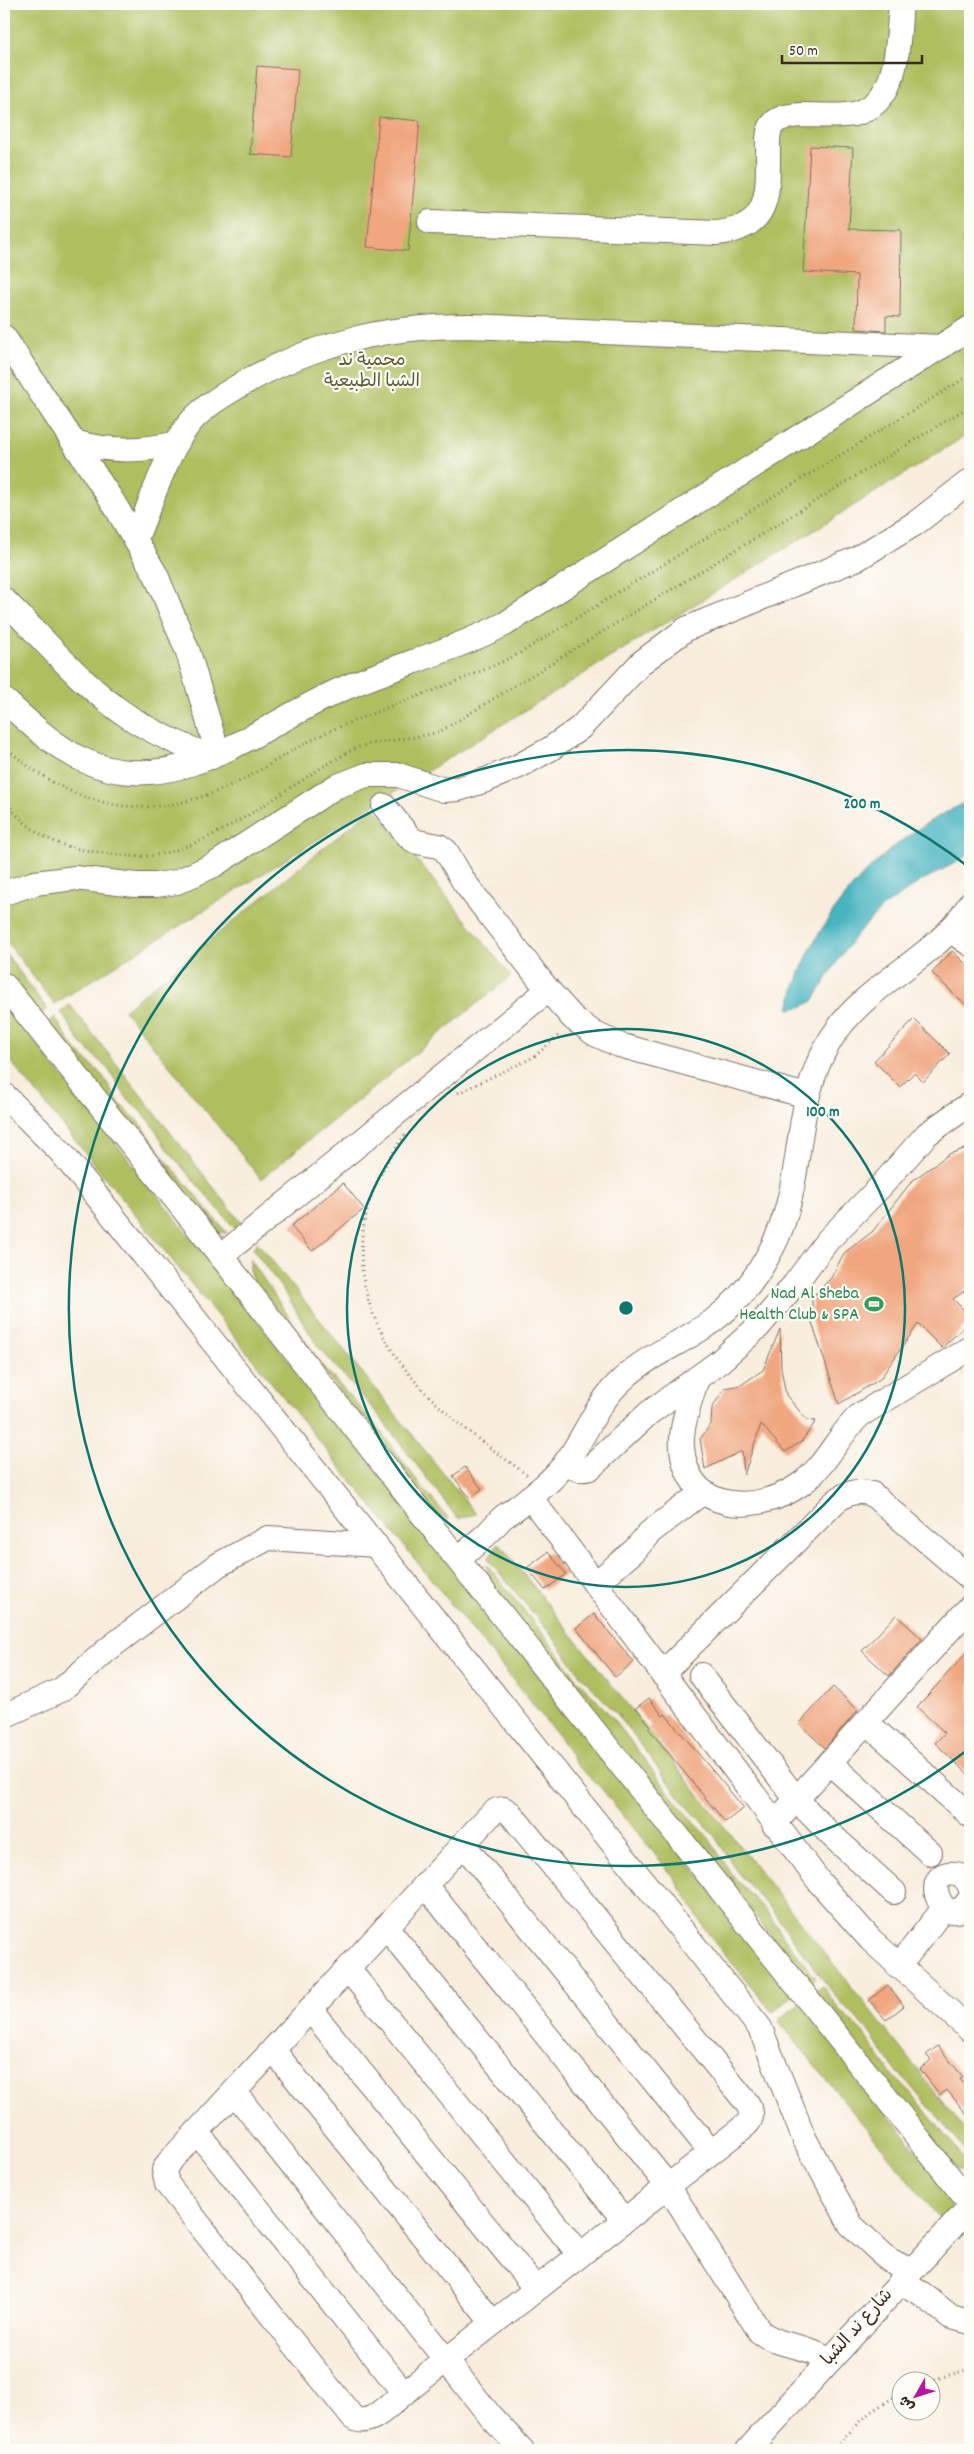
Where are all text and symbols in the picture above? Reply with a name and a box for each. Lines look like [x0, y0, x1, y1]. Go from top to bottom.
scale bar [782, 32, 922, 64]
text: 50 m [789, 41, 818, 63]
park label: محمية ند الشبا الطبيعية [324, 349, 420, 395]
text: 200 m [844, 794, 880, 816]
text: 100 m [806, 1102, 840, 1124]
place label: Nad Al Sheba Health Club & SPA [739, 1282, 860, 1328]
sports icon: Nad Al Sheba Health Club & SPA [863, 1293, 885, 1315]
centre of rings [617, 1299, 635, 1317]
street label: شارع ند الشبا [817, 2284, 899, 2372]
north arrow [892, 2372, 942, 2422]
text: ش [895, 2391, 920, 2415]

